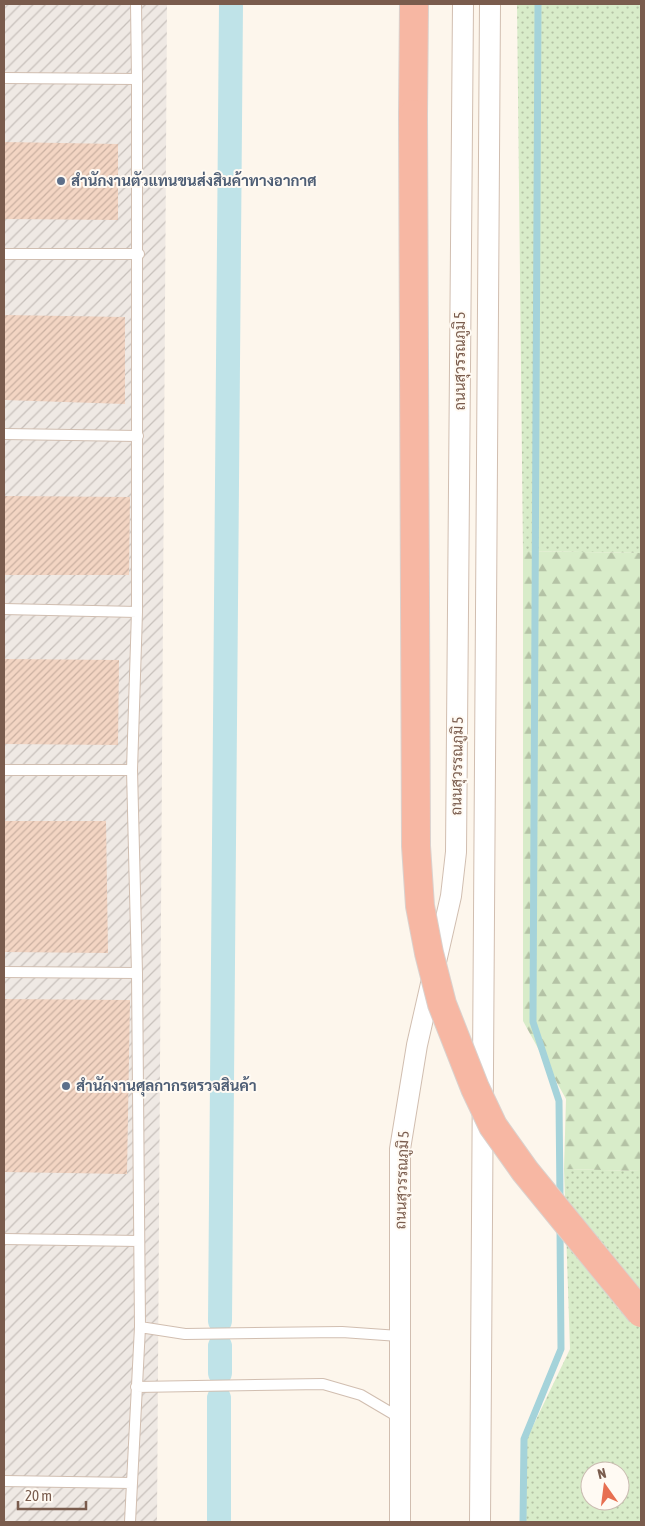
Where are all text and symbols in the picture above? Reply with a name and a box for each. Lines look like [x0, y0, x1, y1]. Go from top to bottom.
place label: สำนักงานตัวแทนขนส่งสินค้าทางอากาศ [71, 171, 317, 189]
marker: สำนักงานตัวแทนขนส่งสินค้าทางอากาศ [55, 175, 67, 187]
street label: ถนนสุวรรณภูมิ 5 [451, 312, 471, 410]
street label: ถนนสุวรรณภูมิ 5 [447, 716, 469, 816]
place label: สำนักงานศุลกากรตรวจสินค้า [76, 1076, 257, 1097]
marker: สำนักงานศุลกากรตรวจสินค้า [60, 1080, 72, 1092]
street label: ถนนสุวรรณภูมิ 5 [391, 1130, 415, 1230]
north arrow [580, 1461, 630, 1511]
text: N [596, 1465, 608, 1482]
scale bar [18, 1478, 85, 1510]
text: 20 m [25, 1487, 52, 1504]

